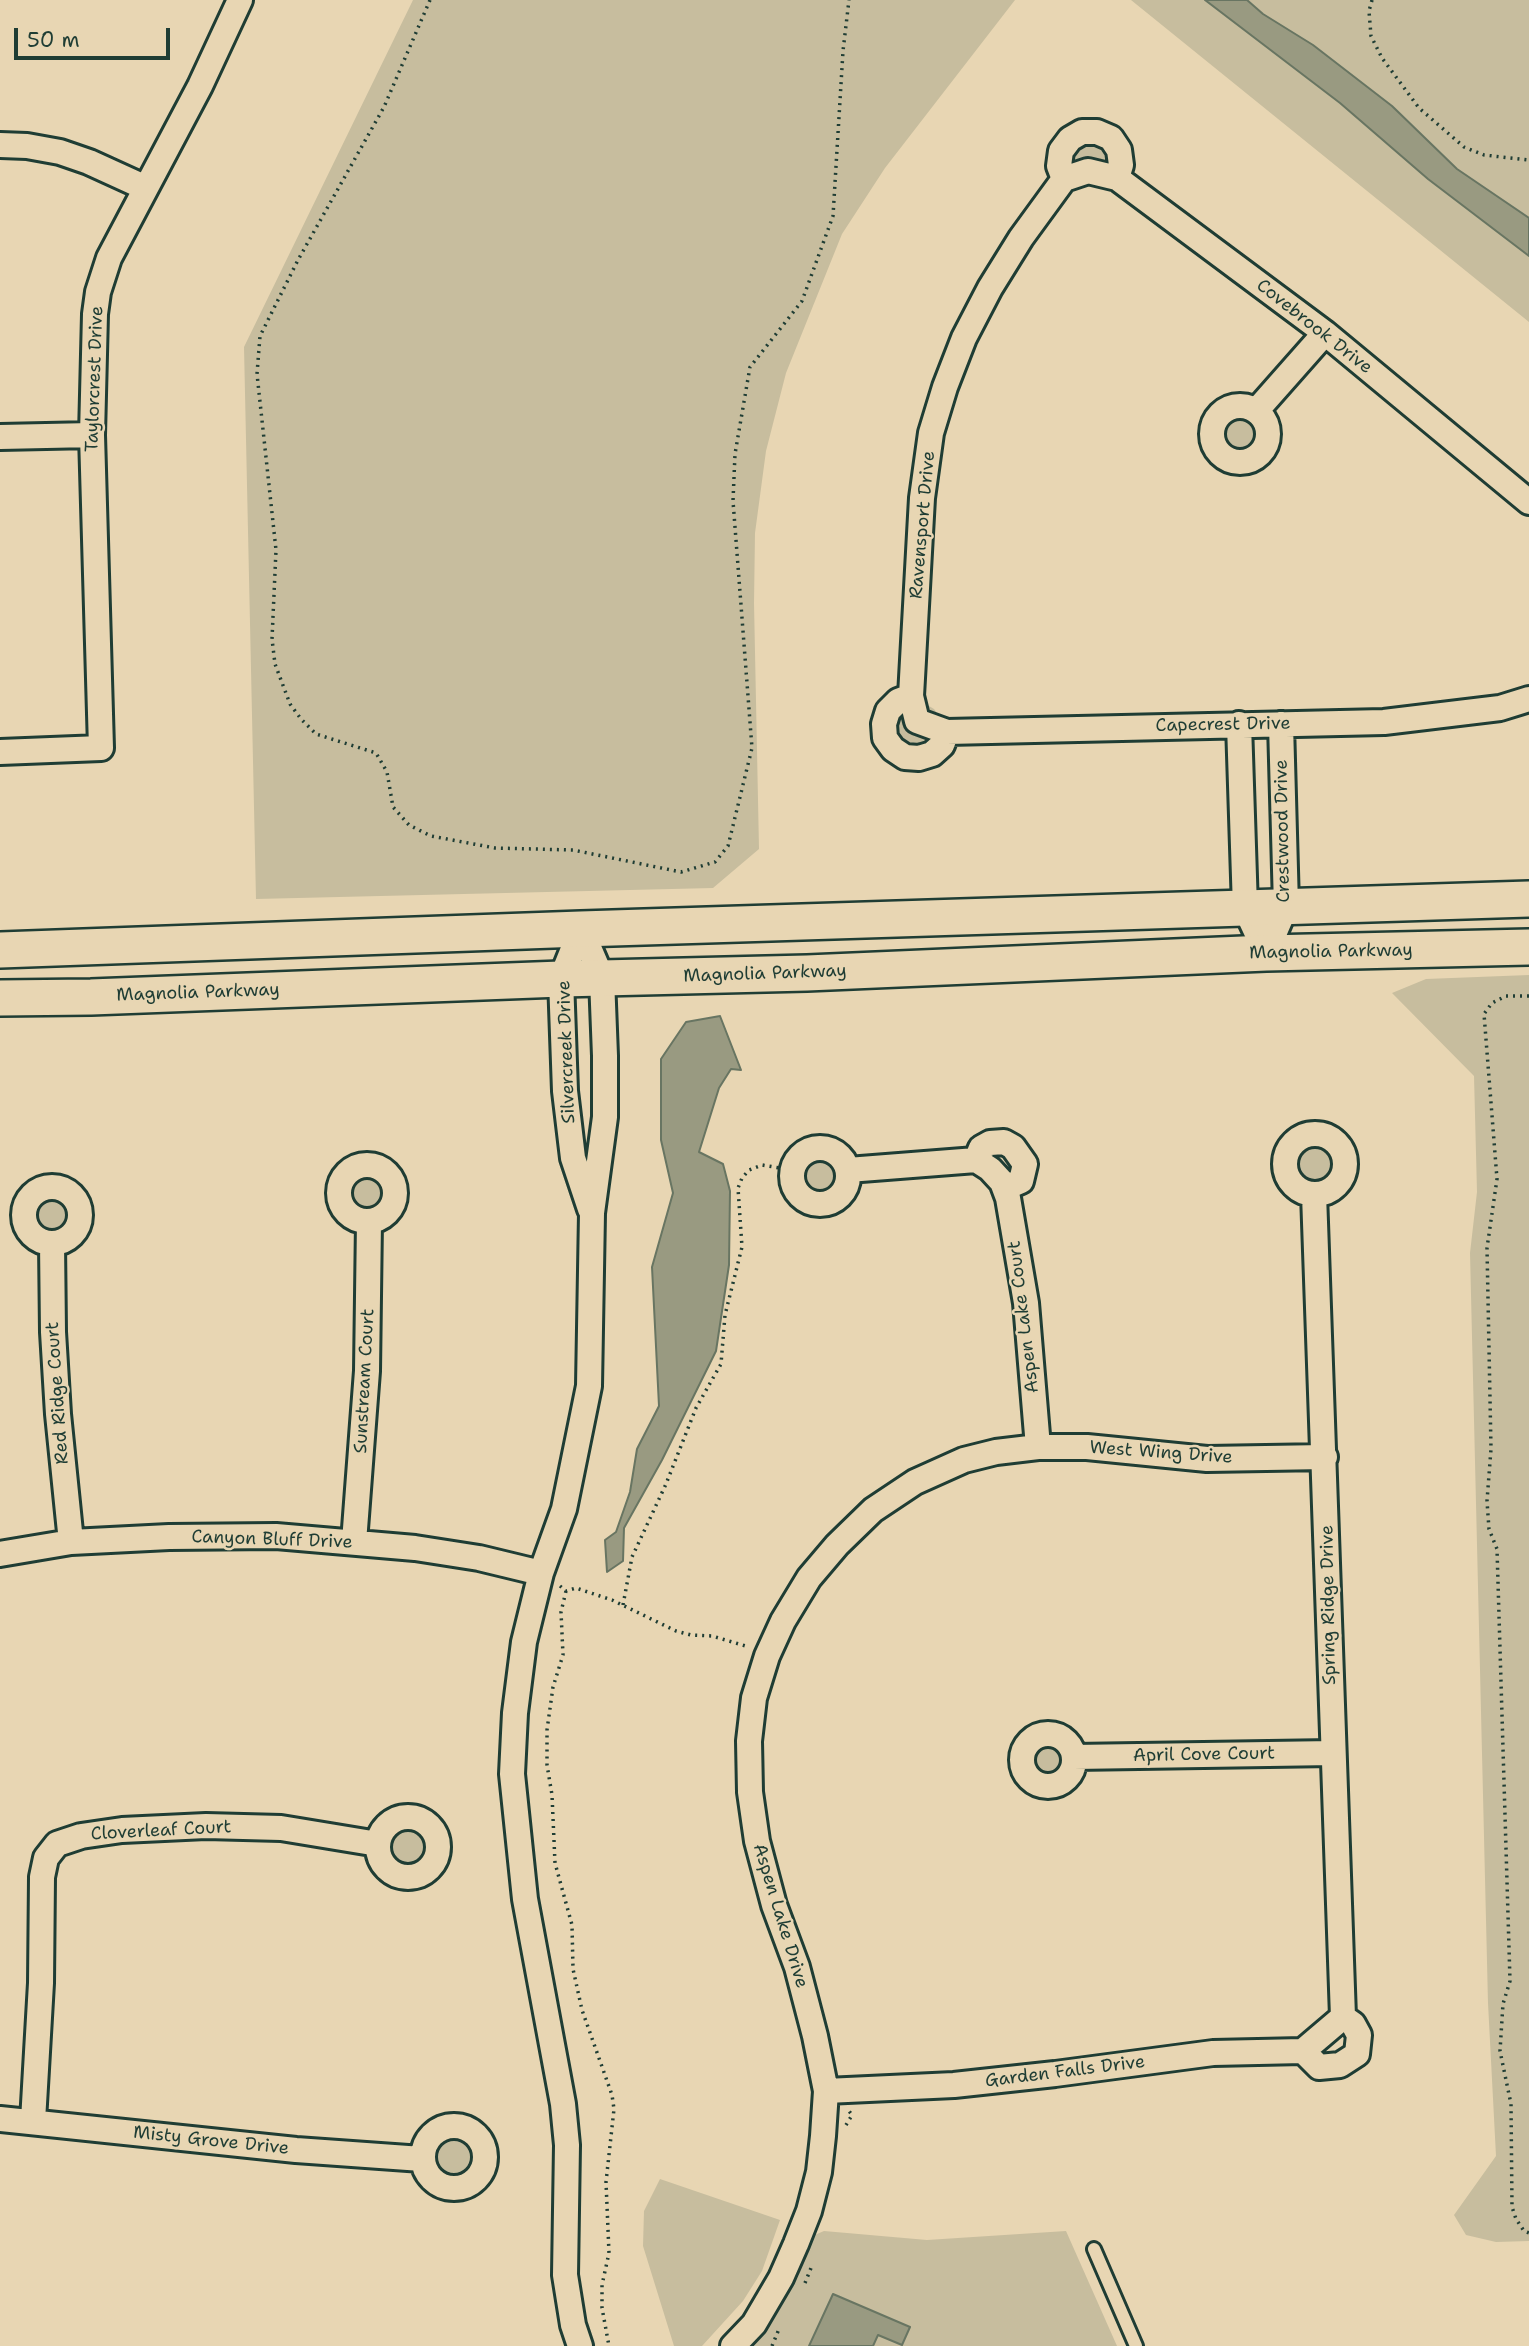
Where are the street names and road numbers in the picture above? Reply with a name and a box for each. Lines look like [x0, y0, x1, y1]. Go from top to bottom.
street label: Covebrook Drive [1252, 275, 1376, 379]
street label: Taylorcrest Drive [82, 306, 108, 452]
street label: Ravensport Drive [906, 450, 940, 600]
street label: Capecrest Drive [1155, 713, 1291, 737]
street label: Crestwood Drive [1271, 759, 1295, 903]
street label: Magnolia Parkway [1249, 940, 1413, 964]
street label: Magnolia Parkway [683, 960, 847, 988]
street label: Magnolia Parkway [116, 979, 280, 1007]
street label: Silvercreek Drive [554, 980, 580, 1124]
street label: Aspen Lake Court [1004, 1240, 1044, 1394]
street label: Sunstream Court [350, 1308, 380, 1454]
street label: Red Ridge Court [42, 1321, 74, 1465]
street label: West Wing Drive [1089, 1437, 1233, 1469]
street label: Spring Ridge Drive [1317, 1525, 1341, 1685]
street label: Canyon Bluff Drive [191, 1526, 353, 1554]
street label: April Cove Court [1133, 1743, 1275, 1767]
street label: Cloverleaf Court [90, 1817, 232, 1845]
street label: Aspen Lake Drive [748, 1841, 812, 1991]
street label: Garden Falls Drive [984, 2051, 1146, 2093]
street label: Misty Grove Drive [132, 2122, 290, 2160]

